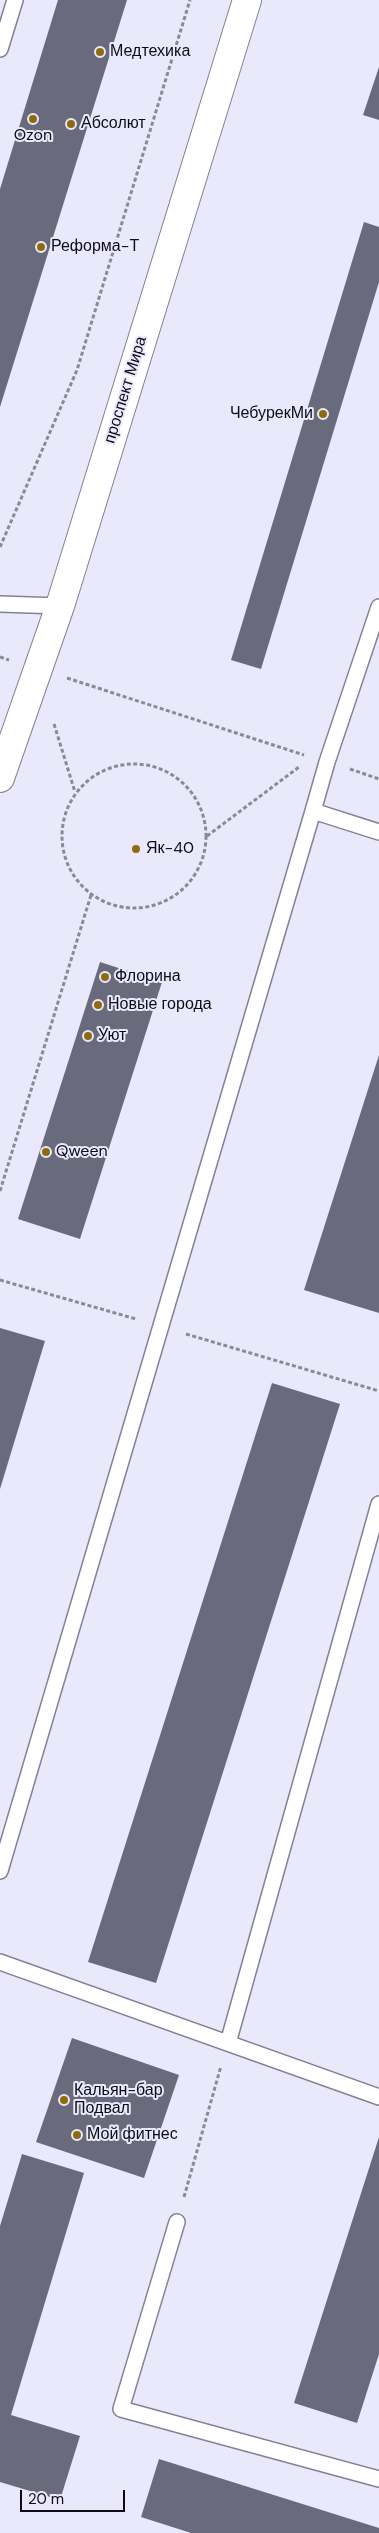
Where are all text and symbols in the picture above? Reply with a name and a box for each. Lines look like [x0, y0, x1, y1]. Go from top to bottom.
place label: Медтехика [110, 42, 190, 62]
marker: Медтехика [94, 46, 106, 58]
marker: Ozon [27, 113, 39, 125]
place label: Абсолют [81, 114, 146, 134]
marker: Абсолют [65, 118, 77, 130]
place label: Ozon [14, 126, 52, 146]
place label: Реформа-Т [51, 237, 139, 257]
marker: Реформа-Т [35, 241, 47, 253]
street label: проспект Мира [101, 334, 151, 446]
place label: ЧебурекМи [230, 404, 313, 424]
marker: ЧебурекМи [317, 408, 329, 420]
place label: Як-40 [146, 839, 194, 859]
marker: Як-40 [130, 843, 142, 855]
place label: Флорина [115, 967, 181, 987]
marker: Флорина [99, 971, 111, 983]
place label: Новые города [108, 995, 212, 1015]
marker: Новые города [92, 999, 104, 1011]
place label: Уют [98, 1026, 126, 1046]
marker: Уют [82, 1030, 94, 1042]
place label: Qween [56, 1142, 108, 1162]
marker: Qween [40, 1146, 52, 1158]
place label: Кальян-бар Подвал [74, 2081, 163, 2119]
marker: Кальян-бар Подвал [58, 2094, 70, 2106]
place label: Мой фитнес [87, 2125, 178, 2145]
marker: Мой фитнес [71, 2129, 83, 2141]
scale bar [22, 2480, 128, 2512]
text: 20 m [28, 2489, 64, 2509]

